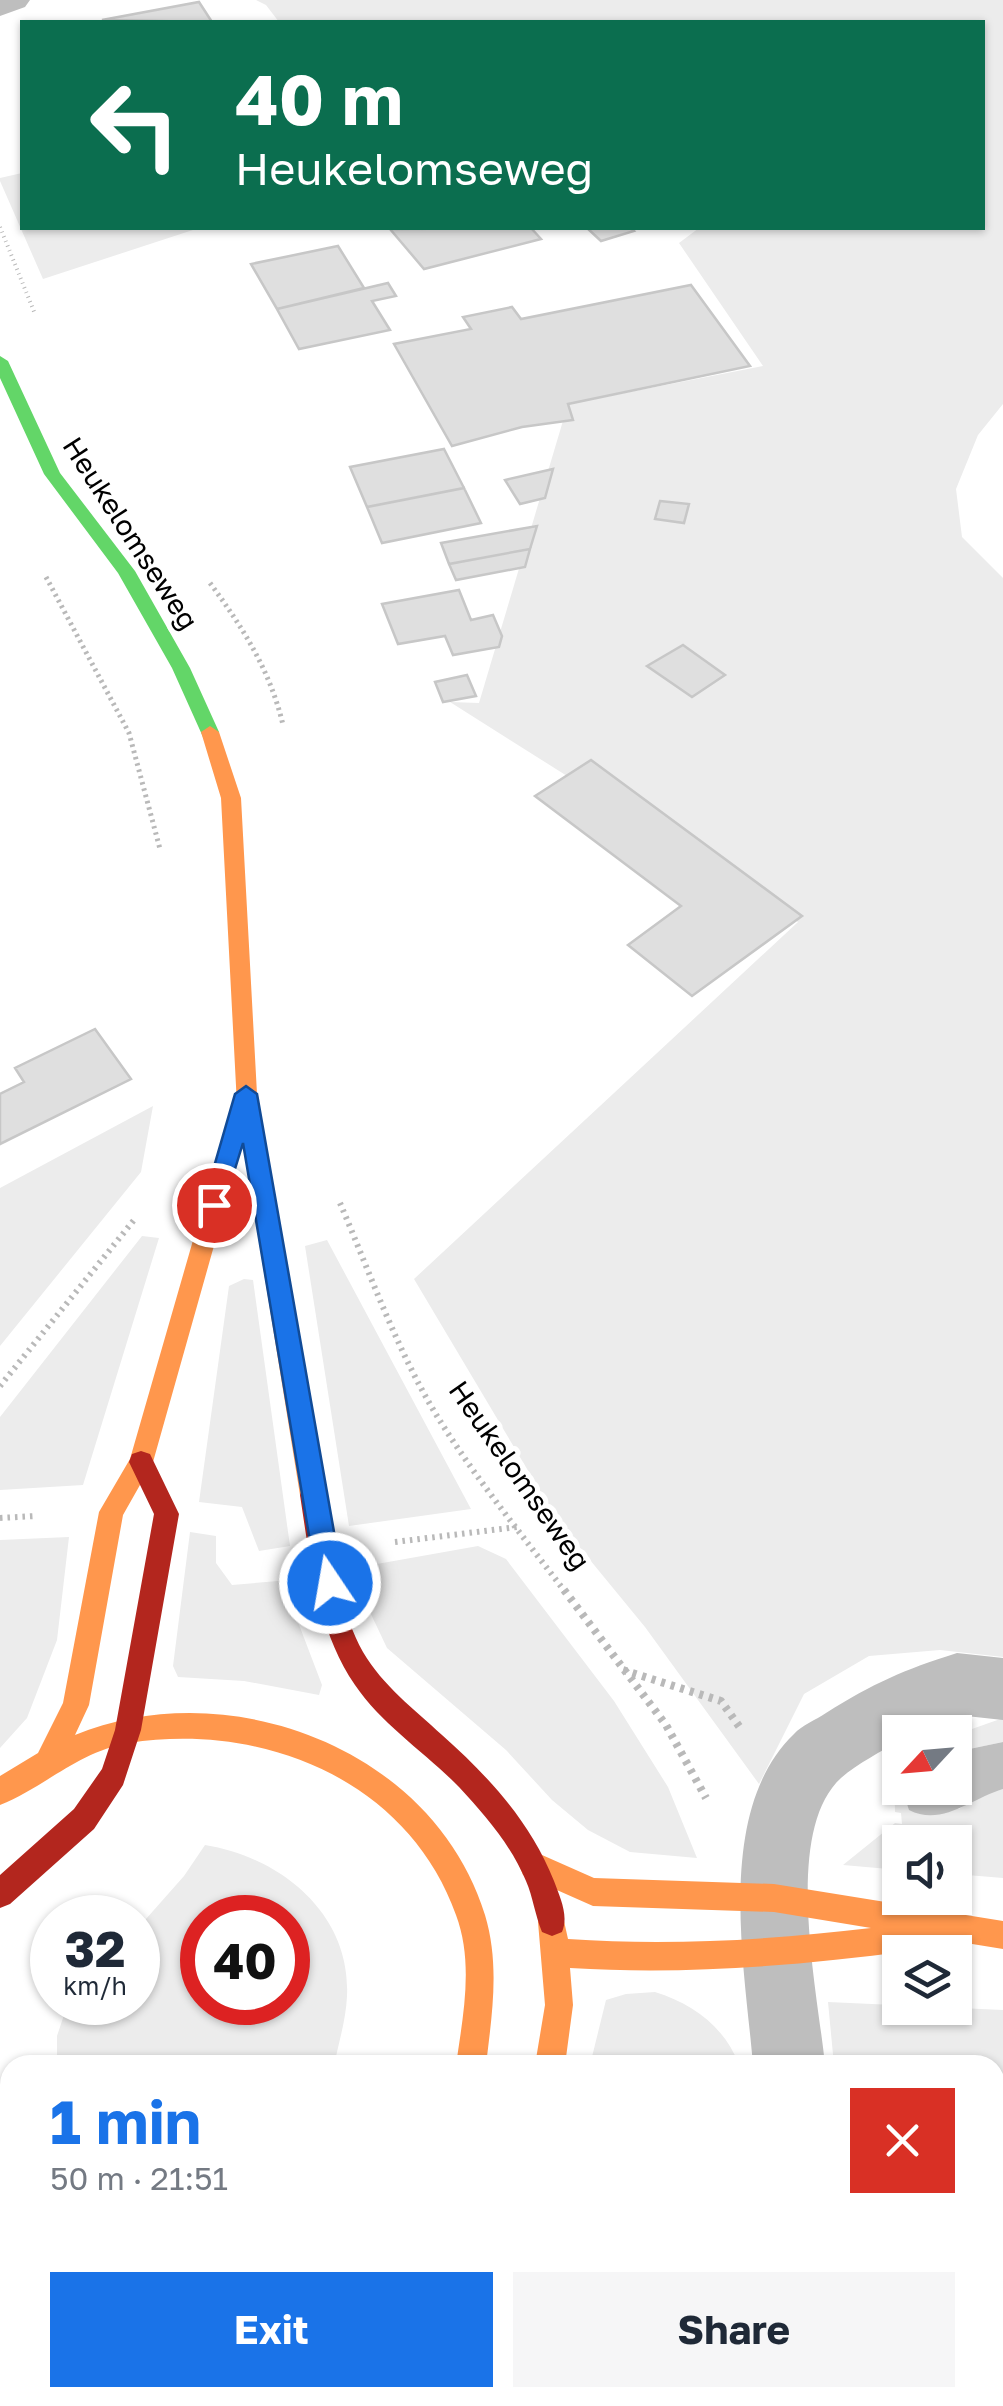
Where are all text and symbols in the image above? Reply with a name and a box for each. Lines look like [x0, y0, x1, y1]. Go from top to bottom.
text: 40 m [235, 56, 403, 140]
icon: left [70, 60, 200, 190]
text: Heukelomseweg [235, 141, 593, 195]
street label: Heukelomseweg [56, 431, 206, 635]
pin [172, 1163, 257, 1248]
icon: arrive [187, 1178, 242, 1233]
street label: Heukelomseweg [443, 1374, 597, 1576]
position arrow [278, 1531, 382, 1635]
north arrow [882, 1715, 972, 1805]
map controls [882, 1715, 972, 2025]
button: sound [882, 1825, 972, 1915]
speed limit sign: 40 [180, 1895, 310, 2025]
text: 32 [64, 1918, 125, 1978]
button: layers [882, 1935, 972, 2025]
text: km/h [63, 1970, 127, 2001]
text: 1 min [50, 2085, 201, 2157]
button: close [850, 2088, 955, 2193]
text: 50 m · 21:51 [50, 2159, 228, 2197]
button: Exit [50, 2272, 493, 2387]
button: Share [513, 2272, 955, 2387]

